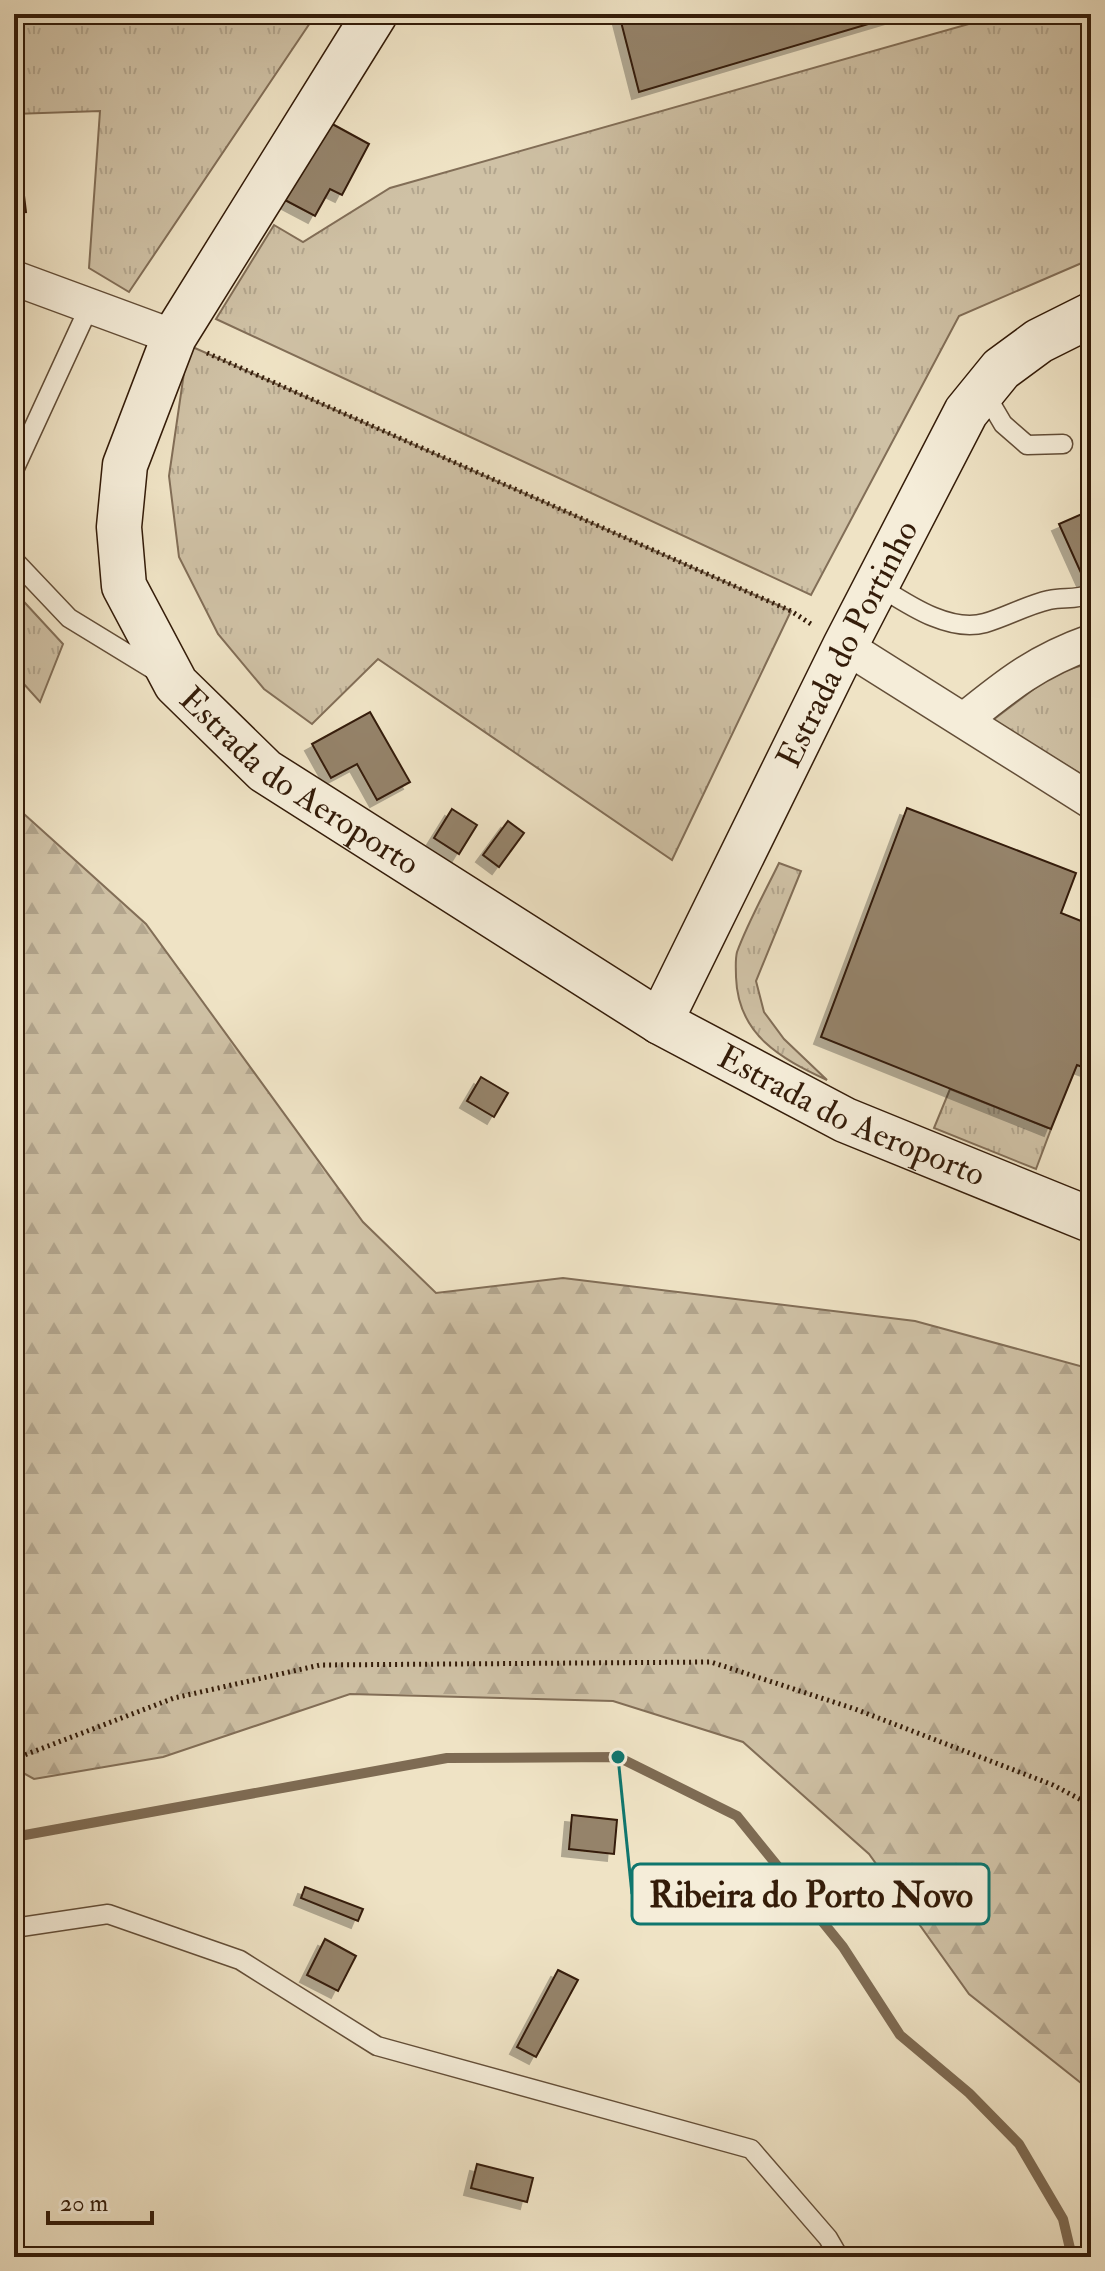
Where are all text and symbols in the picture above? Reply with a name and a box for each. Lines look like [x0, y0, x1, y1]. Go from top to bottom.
street label: Estrada do Portinho [767, 513, 928, 775]
street label: Estrada do Aeroporto [170, 678, 427, 885]
street label: Estrada do Aeroporto [710, 1035, 991, 1196]
callout: Ribeira do Porto Novo [632, 1864, 989, 1924]
text: Ribeira do Porto Novo [649, 1873, 973, 1918]
scale bar [48, 2175, 152, 2225]
text: 20 m [60, 2188, 109, 2219]

